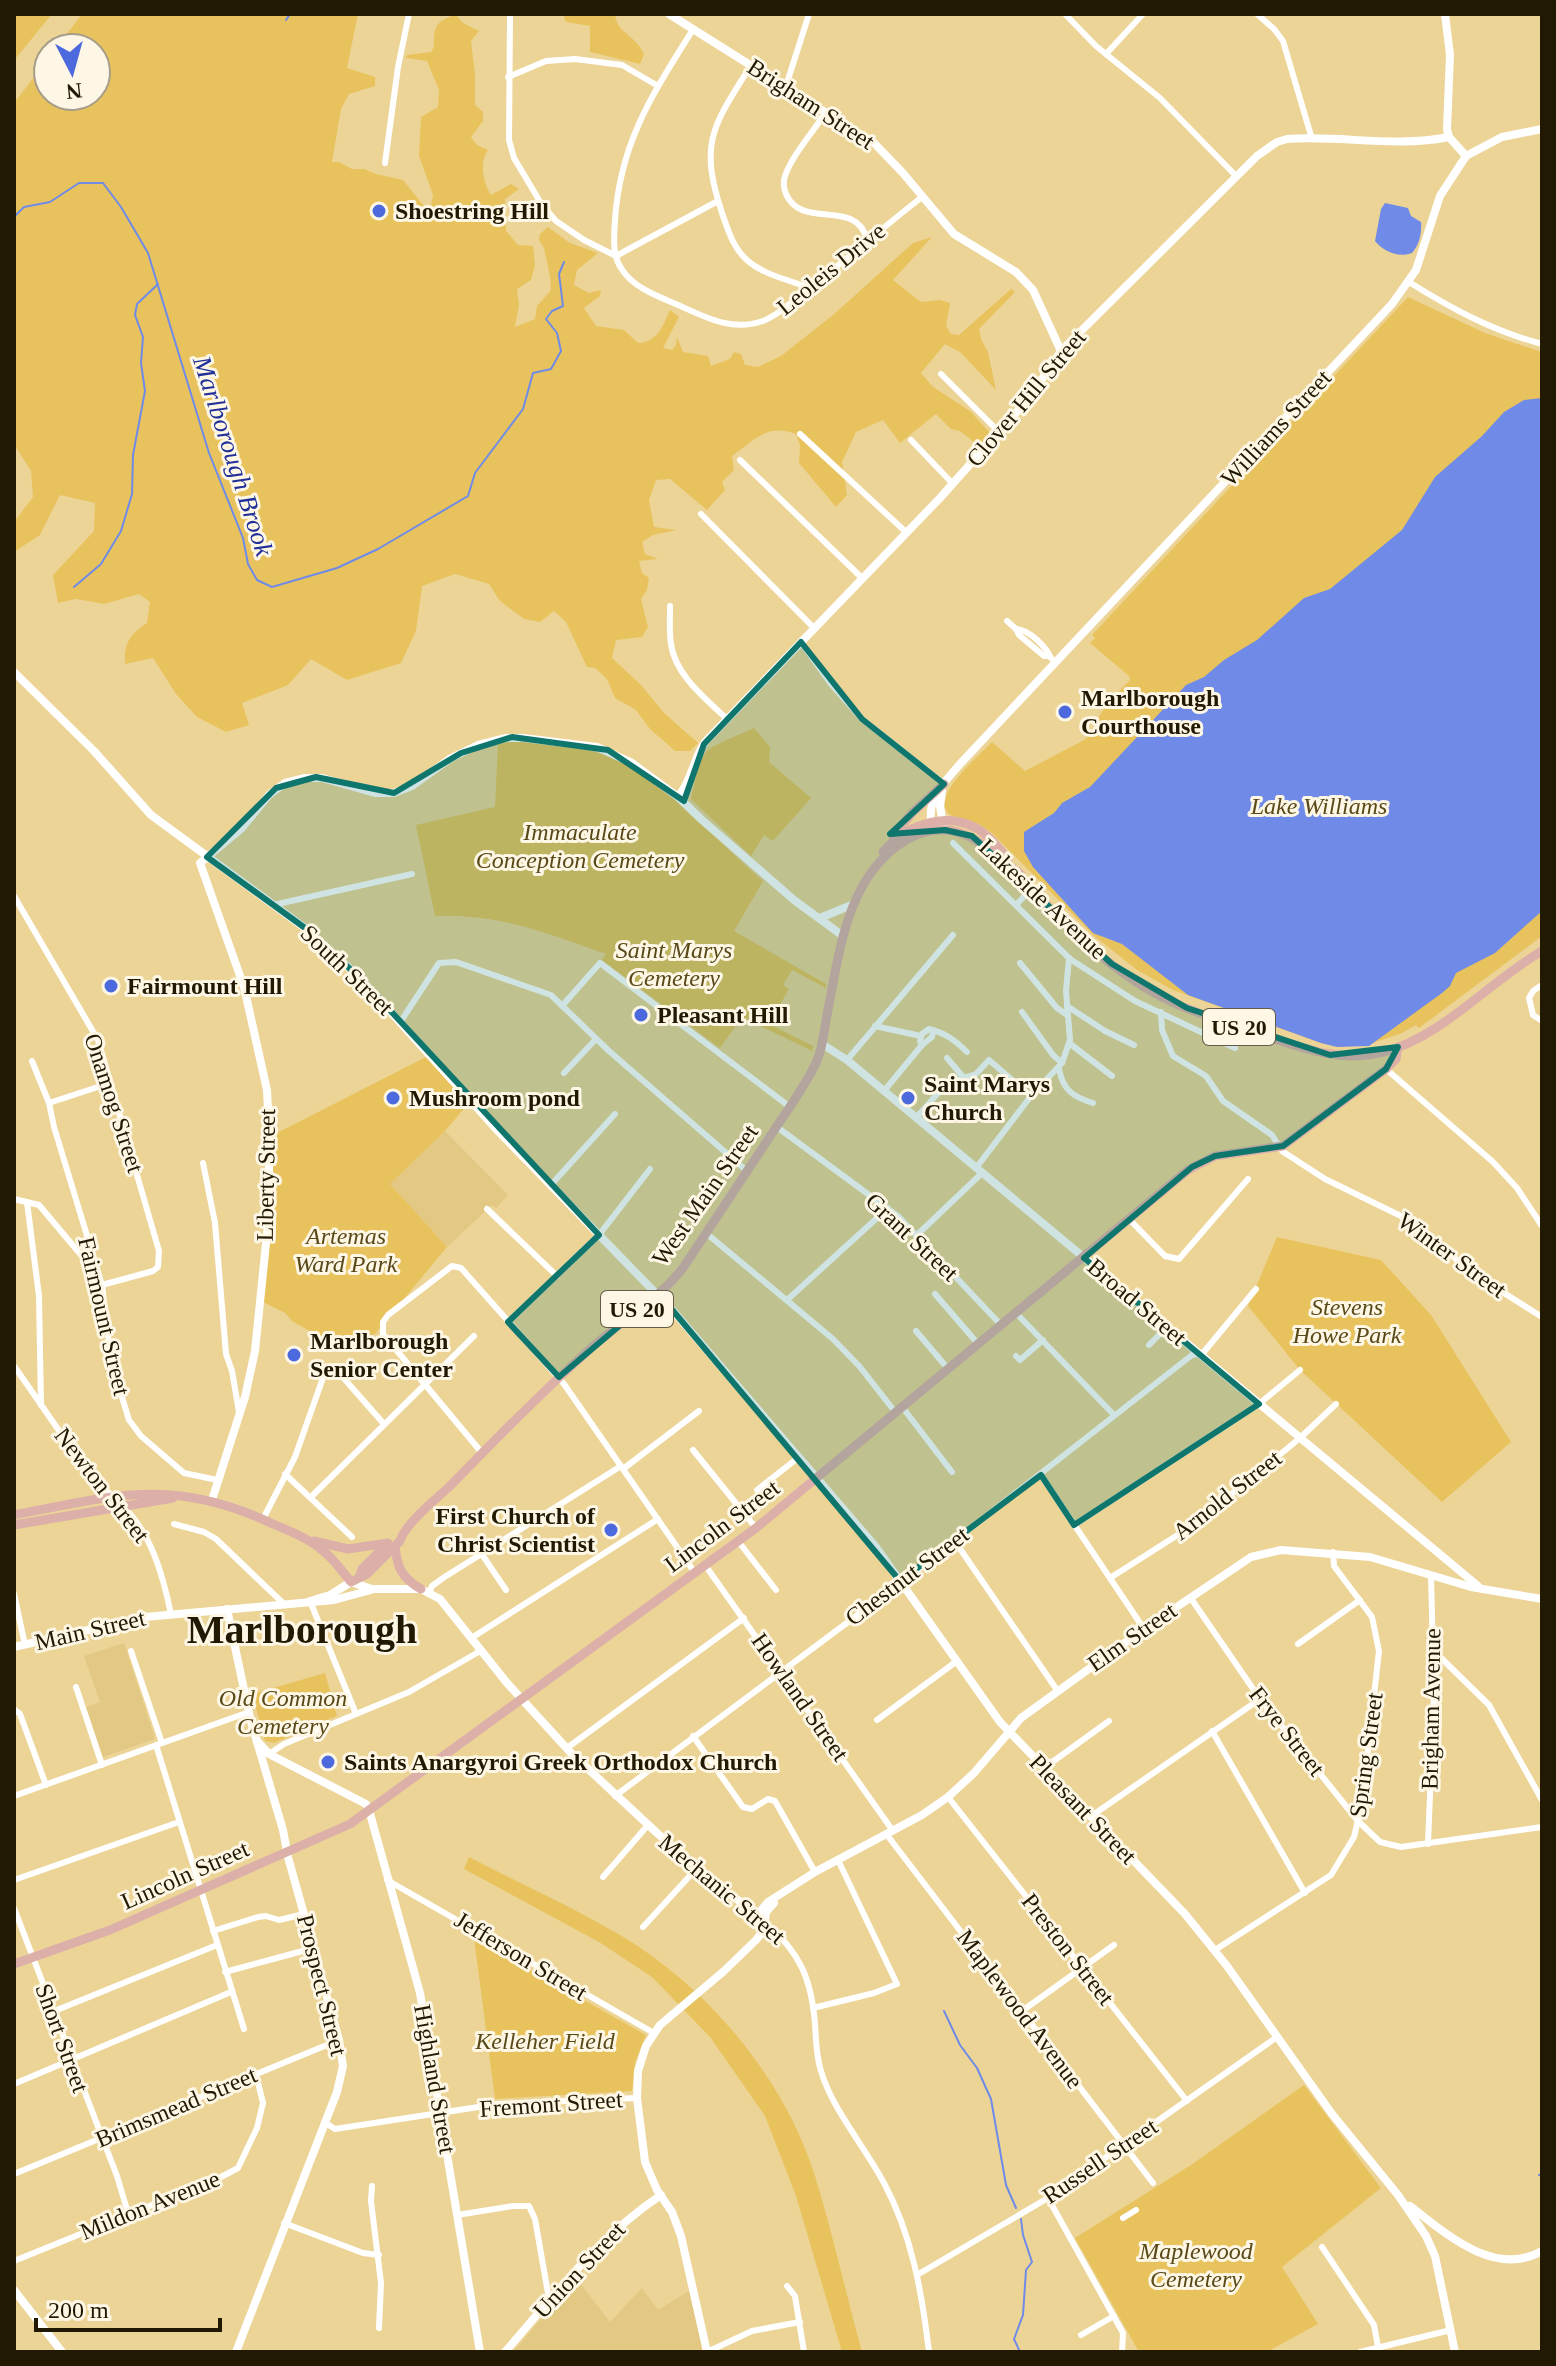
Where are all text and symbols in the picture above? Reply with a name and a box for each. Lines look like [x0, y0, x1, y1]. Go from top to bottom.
north arrow [32, 32, 112, 112]
street label: Brigham Street [743, 53, 880, 155]
text: N [65, 78, 83, 105]
place label: Shoestring Hill [395, 198, 549, 224]
marker: Shoestring Hill [370, 202, 388, 220]
street label: Leoleis Drive [772, 218, 890, 320]
street label: Clover Hill Street [961, 324, 1091, 472]
water label: Marlborough Brook [187, 352, 279, 560]
street label: Williams Street [1216, 364, 1337, 491]
place label: Marlborough Courthouse [1081, 685, 1219, 739]
marker: Marlborough Courthouse [1056, 703, 1074, 721]
park label: Lake Williams [1250, 793, 1387, 819]
park label: Immaculate Conception Cemetery [476, 819, 685, 873]
street label: Lakeside Avenue [974, 834, 1112, 964]
street label: South Street [296, 920, 399, 1021]
park label: Saint Marys Cemetery [616, 937, 732, 991]
place label: Fairmount Hill [127, 973, 283, 999]
marker: Fairmount Hill [102, 977, 120, 995]
place label: Pleasant Hill [657, 1002, 789, 1028]
marker: Pleasant Hill [632, 1006, 650, 1024]
road number: US 20 [1203, 1009, 1275, 1045]
street label: Onamog Street [79, 1030, 149, 1176]
place label: Saint Marys Church [924, 1071, 1050, 1125]
place label: Mushroom pond [409, 1085, 581, 1111]
marker: Mushroom pond [384, 1089, 402, 1107]
marker: Saint Marys Church [899, 1089, 917, 1107]
street label: Liberty Street [252, 1108, 280, 1242]
street label: West Main Street [647, 1119, 763, 1270]
street label: Grant Street [860, 1188, 964, 1287]
street label: Winter Street [1393, 1207, 1512, 1303]
park label: Artemas Ward Park [295, 1223, 398, 1277]
street label: Fairmount Street [73, 1234, 135, 1398]
street label: Broad Street [1082, 1253, 1192, 1351]
road number: US 20 [601, 1291, 673, 1327]
park label: Stevens Howe Park [1292, 1294, 1402, 1348]
place label: Marlborough Senior Center [310, 1328, 453, 1382]
marker: Marlborough Senior Center [285, 1346, 303, 1364]
street label: Newton Street [49, 1423, 155, 1548]
street label: Arnold Street [1168, 1445, 1286, 1545]
street label: Lincoln Street [660, 1474, 785, 1577]
place label: First Church of Christ Scientist [435, 1503, 596, 1557]
marker: First Church of Christ Scientist [602, 1521, 620, 1539]
street label: Chestnut Street [840, 1521, 974, 1631]
street label: Elm Street [1083, 1597, 1181, 1677]
street label: Main Street [32, 1605, 148, 1655]
district label: Marlborough [187, 1607, 417, 1652]
street label: Howland Street [746, 1628, 854, 1766]
street label: Brigham Avenue [1417, 1628, 1445, 1790]
street label: Frye Street [1244, 1681, 1330, 1781]
park label: Old Common Cemetery [219, 1685, 347, 1739]
street label: Spring Street [1344, 1690, 1388, 1819]
place label: Saints Anargyroi Greek Orthodox Church [344, 1749, 777, 1775]
street label: Pleasant Street [1024, 1749, 1142, 1869]
marker: Saints Anargyroi Greek Orthodox Church [319, 1753, 337, 1771]
street label: Mechanic Street [654, 1829, 791, 1949]
street label: Lincoln Street [117, 1835, 253, 1915]
street label: Preston Street [1017, 1888, 1120, 2010]
street label: Jefferson Street [450, 1906, 592, 2006]
street label: Prospect Street [292, 1912, 352, 2059]
street label: Maplewood Avenue [952, 1924, 1088, 2094]
street label: Short Street [30, 1980, 94, 2096]
street label: Highland Street [409, 2002, 461, 2156]
park label: Kelleher Field [474, 2028, 616, 2054]
street label: Brimsmead Street [91, 2061, 261, 2153]
street label: Fremont Street [479, 2086, 624, 2122]
street label: Russell Street [1038, 2113, 1163, 2209]
street label: Mildon Avenue [76, 2165, 224, 2245]
street label: Union Street [528, 2216, 630, 2323]
park label: Maplewood Cemetery [1138, 2238, 1254, 2292]
scale bar [36, 2282, 220, 2332]
text: 200 m [48, 2297, 109, 2323]

